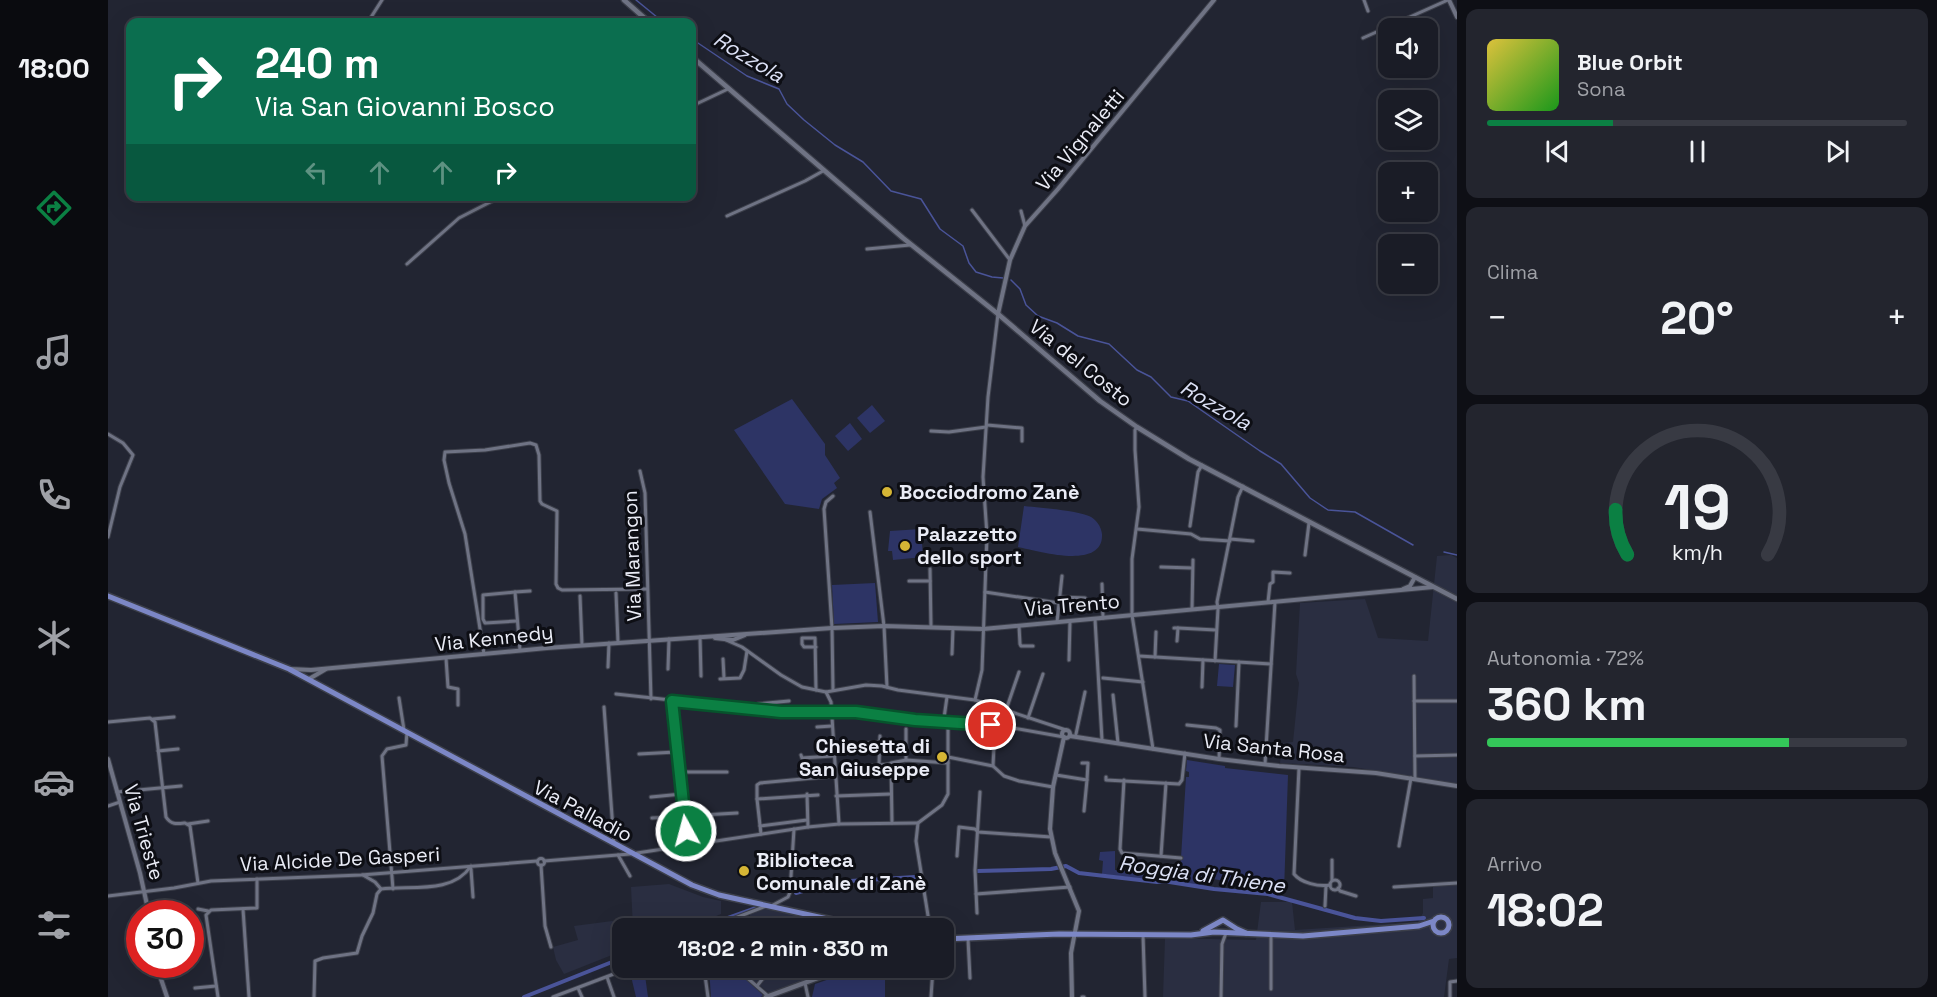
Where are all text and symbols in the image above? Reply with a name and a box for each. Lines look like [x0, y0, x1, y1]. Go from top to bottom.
map controls [1378, 18, 1438, 294]
button: sound [1378, 18, 1438, 78]
water label: Rozzola [709, 25, 790, 89]
text: 240 m [255, 37, 380, 90]
icon: right [156, 42, 234, 120]
text: Blue Orbit [1577, 48, 1683, 76]
text: 18:00 [18, 51, 90, 86]
text: Sona [1577, 76, 1625, 102]
street label: Via Vignaletti [1030, 84, 1130, 196]
text: Via San Giovanni Bosco [255, 89, 555, 124]
button: layers [1378, 90, 1438, 150]
icon: previous [1541, 135, 1574, 168]
icon: pause [1681, 135, 1714, 168]
icon: next [1821, 135, 1854, 168]
icon: left [300, 156, 333, 189]
icon: ahead [363, 156, 396, 189]
icon: ahead [426, 156, 459, 189]
icon: right [489, 156, 522, 189]
button: + [1378, 162, 1438, 222]
icon: directions [33, 187, 75, 229]
button: − [1378, 234, 1438, 294]
text: Clima [1487, 259, 1538, 285]
text: 20° [1660, 290, 1734, 347]
text: − [1487, 297, 1507, 339]
text: + [1887, 297, 1907, 339]
street label: Via del Costo [1024, 313, 1138, 413]
icon: music [33, 331, 75, 373]
water label: Rozzola [1176, 374, 1257, 437]
text: 19 [1664, 469, 1730, 548]
icon: phone [33, 474, 75, 516]
place label: Bocciodromo Zanè [899, 479, 1079, 505]
marker: Bocciodromo Zanè [880, 485, 894, 499]
street label: Via Marangon [617, 490, 647, 622]
place label: Palazzetto dello sport [917, 521, 1022, 570]
marker: Palazzetto dello sport [898, 539, 912, 553]
text: km/h [1671, 540, 1723, 567]
street label: Via Trento [1023, 588, 1121, 622]
icon: climate [33, 617, 75, 659]
street label: Via Kennedy [433, 619, 555, 657]
text: Autonomia · 72% [1487, 645, 1644, 671]
text: 360 km [1487, 676, 1647, 733]
pin [965, 699, 1016, 750]
icon: arrive [974, 708, 1007, 741]
street label: Via Santa Rosa [1202, 728, 1346, 768]
place label: Chiesetta di San Giuseppe [799, 733, 930, 782]
marker: Chiesetta di San Giuseppe [935, 750, 949, 764]
icon: car [33, 761, 75, 803]
street label: Via Palladio [529, 774, 637, 848]
street label: Via Trieste [118, 781, 170, 883]
position arrow [654, 799, 718, 863]
street label: Via Alcide De Gasperi [239, 841, 441, 877]
place label: Biblioteca Comunale di Zanè [756, 847, 926, 896]
water label: Roggia di Thiene [1117, 849, 1288, 899]
text: Arrivo [1487, 851, 1542, 877]
marker: Biblioteca Comunale di Zanè [737, 864, 751, 878]
text: 18:02 [1487, 882, 1604, 939]
speed limit sign: 30 [126, 900, 204, 978]
icon: filters [33, 904, 75, 946]
text: 18:02 · 2 min · 830 m [677, 934, 889, 962]

